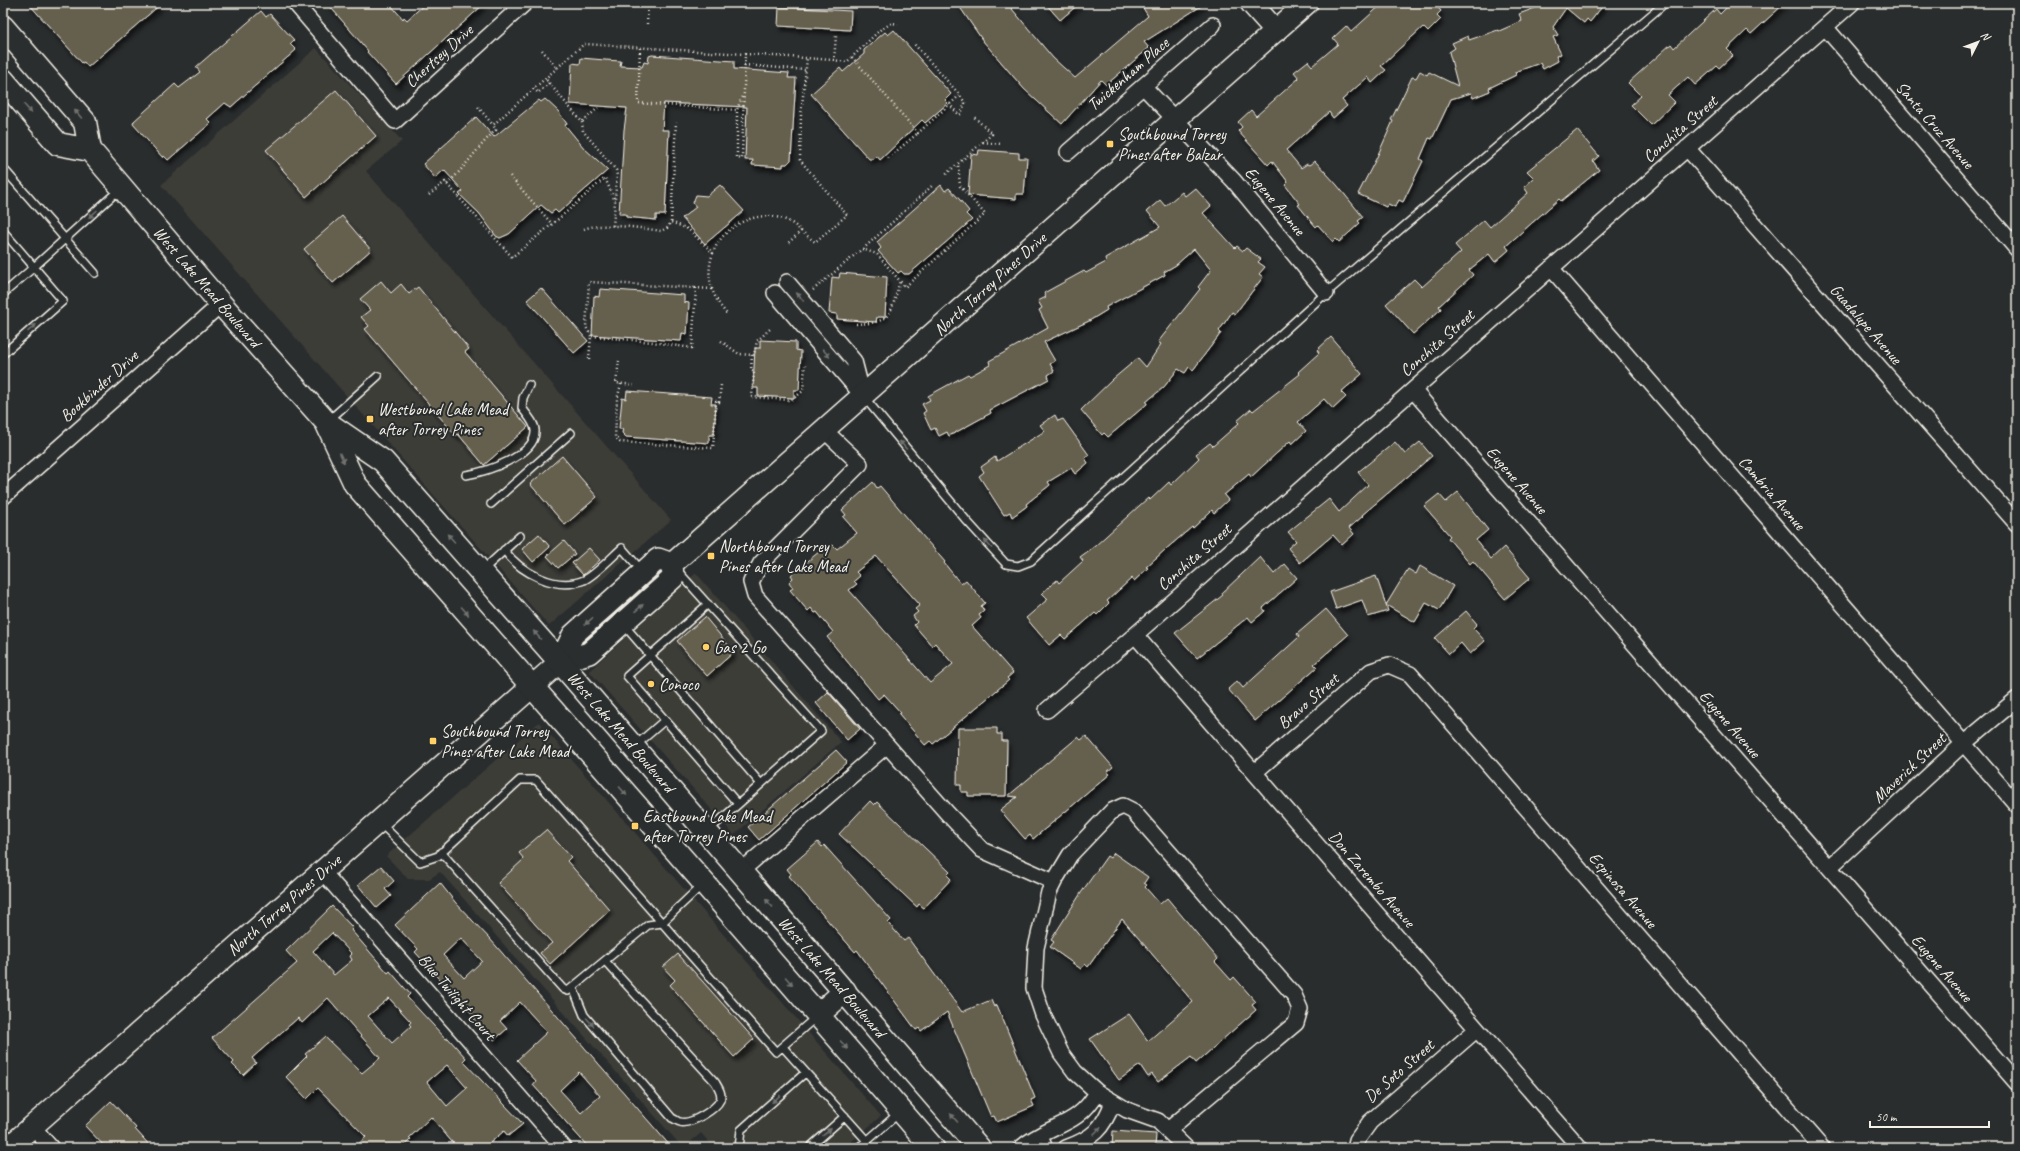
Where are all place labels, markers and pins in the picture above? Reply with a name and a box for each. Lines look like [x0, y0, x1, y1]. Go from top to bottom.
place label: Southbound Torrey Pines after Balzar [1118, 124, 1227, 165]
marker: Southbound Torrey Pines after Balzar [1105, 139, 1115, 149]
place label: Westbound Lake Mead after Torrey Pines [378, 399, 510, 440]
marker: Westbound Lake Mead after Torrey Pines [365, 414, 375, 424]
place label: Northbound Torrey Pines after Lake Mead [719, 536, 850, 577]
marker: Northbound Torrey Pines after Lake Mead [706, 551, 716, 561]
place label: Gas 2 Go [714, 637, 767, 658]
marker: Gas 2 Go [701, 642, 711, 652]
place label: Conoco [659, 674, 700, 695]
marker: Conoco [646, 679, 656, 689]
place label: Southbound Torrey Pines after Lake Mead [441, 721, 572, 762]
marker: Southbound Torrey Pines after Lake Mead [428, 736, 438, 746]
place label: Eastbound Lake Mead after Torrey Pines [643, 806, 774, 847]
marker: Eastbound Lake Mead after Torrey Pines [630, 821, 640, 831]

